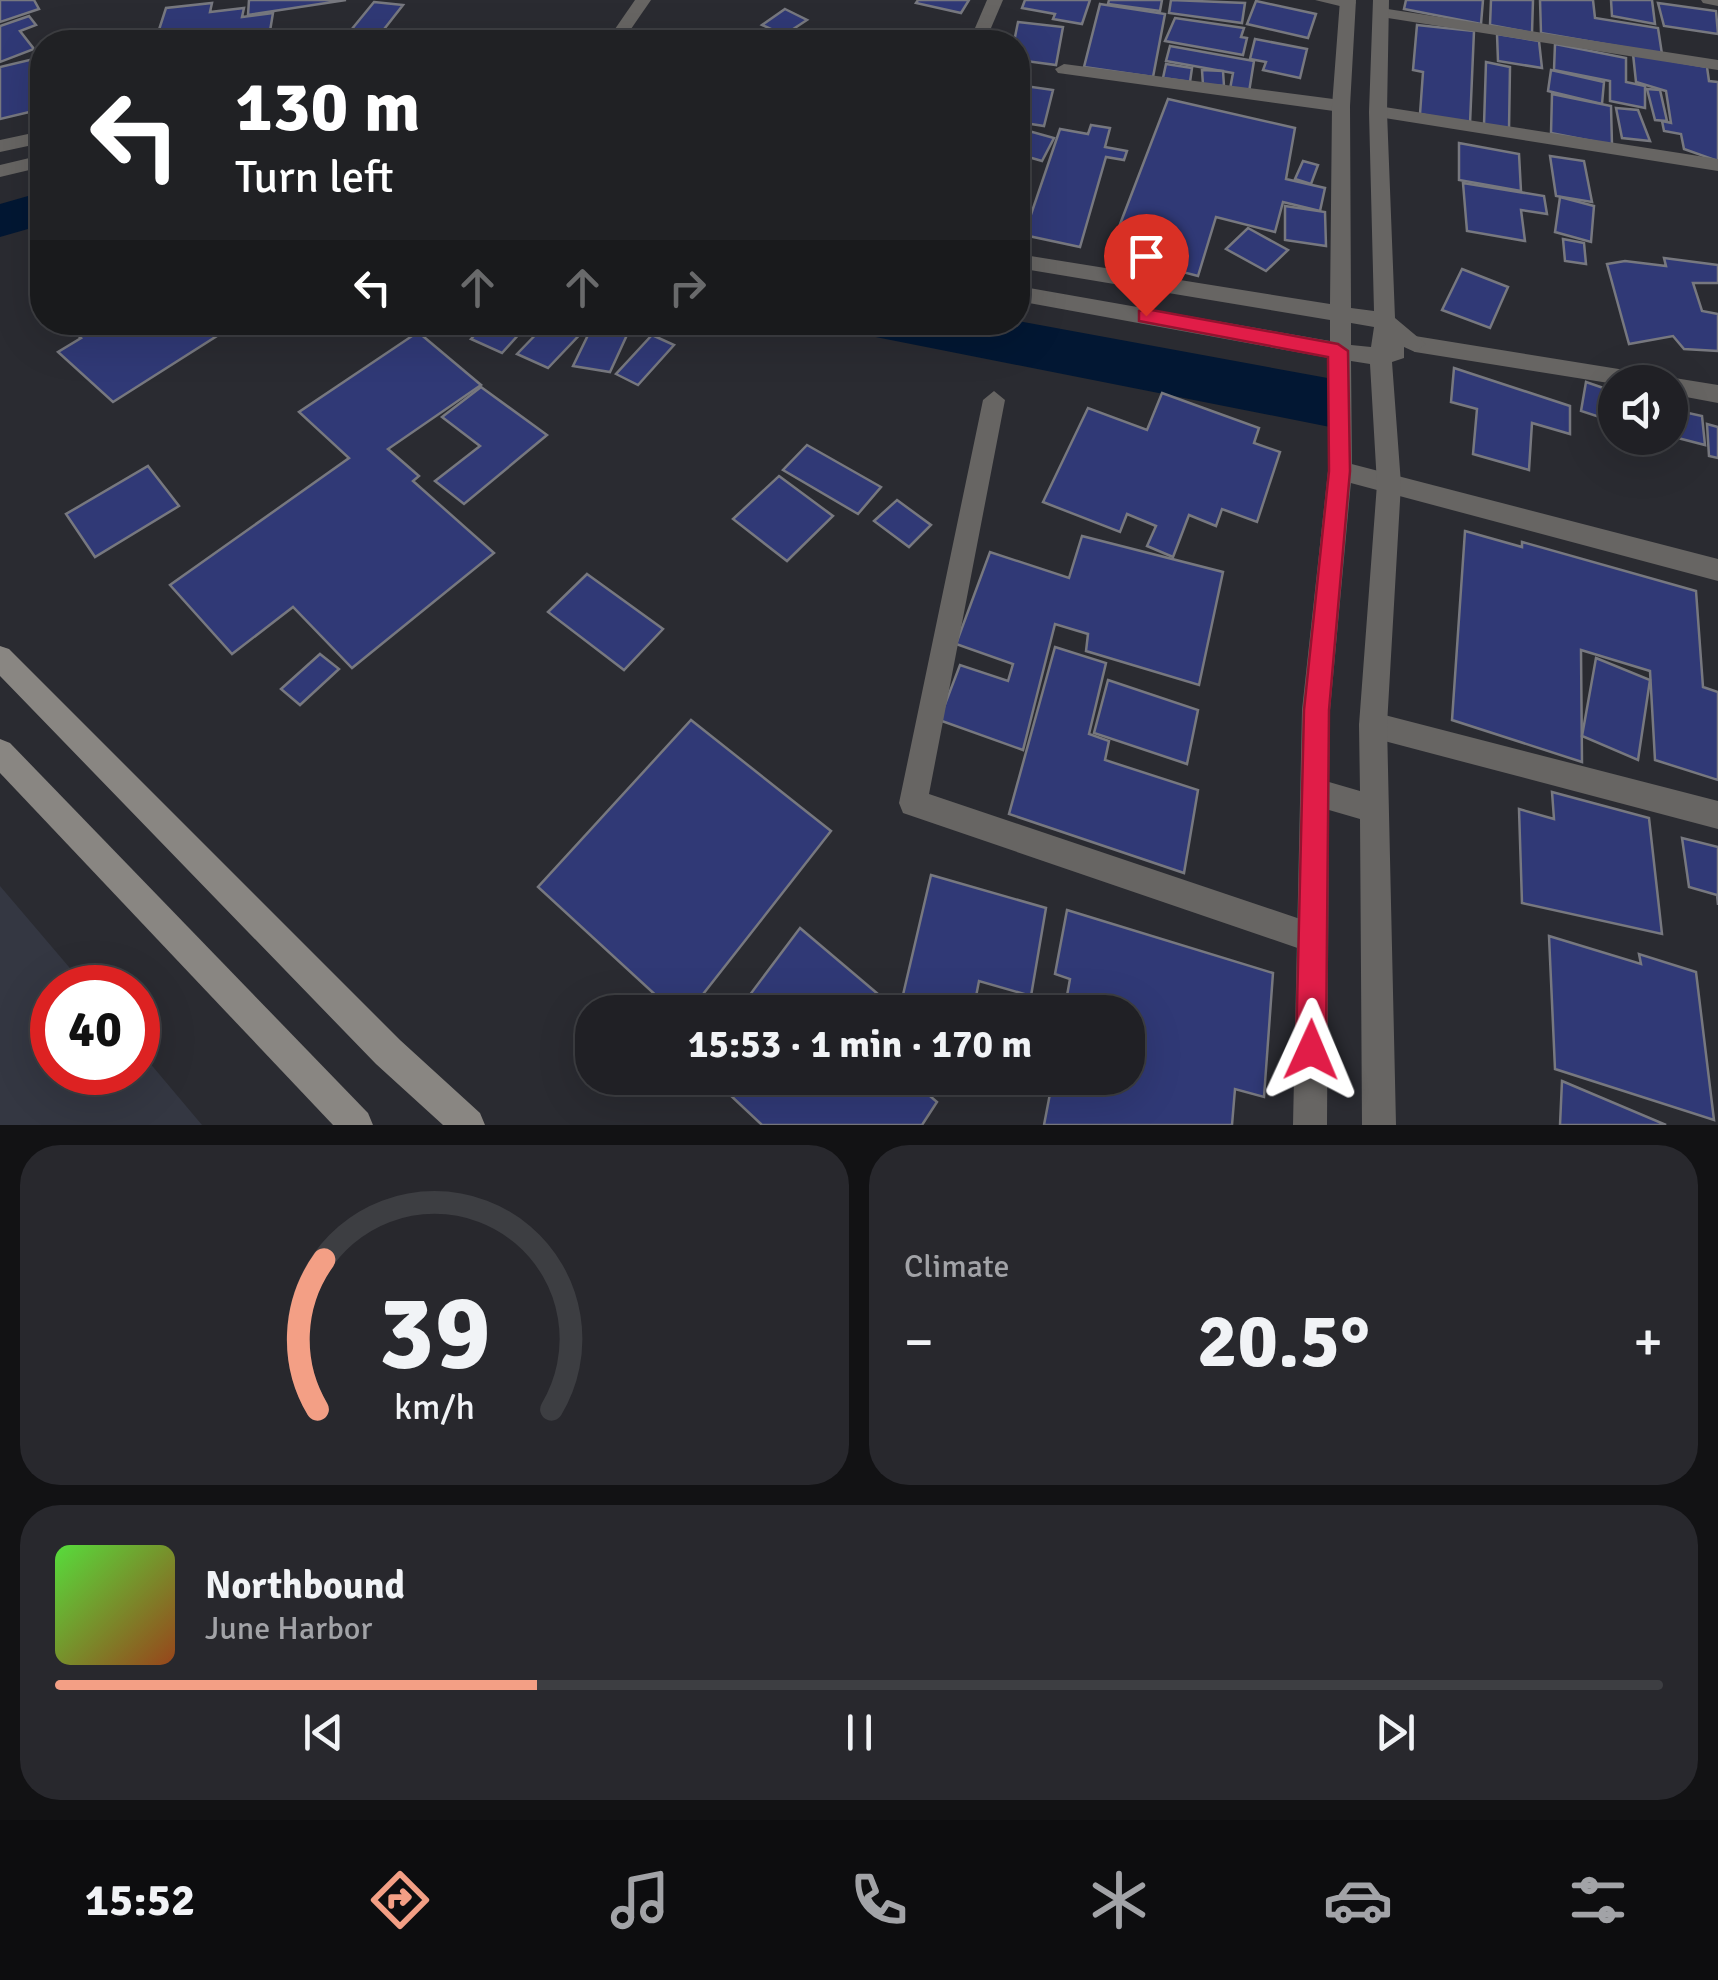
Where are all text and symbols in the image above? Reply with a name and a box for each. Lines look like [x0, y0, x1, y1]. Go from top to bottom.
text: 130 m [235, 64, 420, 150]
icon: left [70, 70, 200, 200]
text: Turn left [235, 150, 394, 205]
pin [1104, 214, 1189, 317]
icon: arrive [1119, 229, 1174, 284]
icon: left [345, 260, 400, 315]
icon: ahead [450, 260, 505, 315]
icon: ahead [555, 260, 610, 315]
icon: right [660, 260, 715, 315]
map controls [1598, 365, 1688, 455]
button: sound [1598, 365, 1688, 455]
speed limit sign: 40 [30, 965, 160, 1095]
position arrow [1259, 998, 1363, 1102]
text: 15:53 · 1 min · 170 m [688, 1021, 1032, 1068]
text: Climate [904, 1247, 1010, 1286]
text: 39 [378, 1269, 491, 1397]
text: 20.5° [1197, 1295, 1370, 1388]
text: − [904, 1308, 934, 1376]
text: + [1633, 1308, 1663, 1376]
text: km/h [394, 1385, 475, 1429]
text: Northbound [205, 1562, 405, 1609]
text: June Harbor [205, 1609, 372, 1648]
icon: previous [296, 1705, 351, 1760]
icon: pause [832, 1705, 887, 1760]
icon: next [1368, 1705, 1423, 1760]
icon: directions [365, 1865, 435, 1935]
icon: music [605, 1865, 675, 1935]
icon: phone [844, 1865, 914, 1935]
icon: climate [1084, 1865, 1154, 1935]
icon: car [1323, 1865, 1393, 1935]
icon: filters [1563, 1865, 1633, 1935]
text: 15:52 [85, 1873, 195, 1928]

